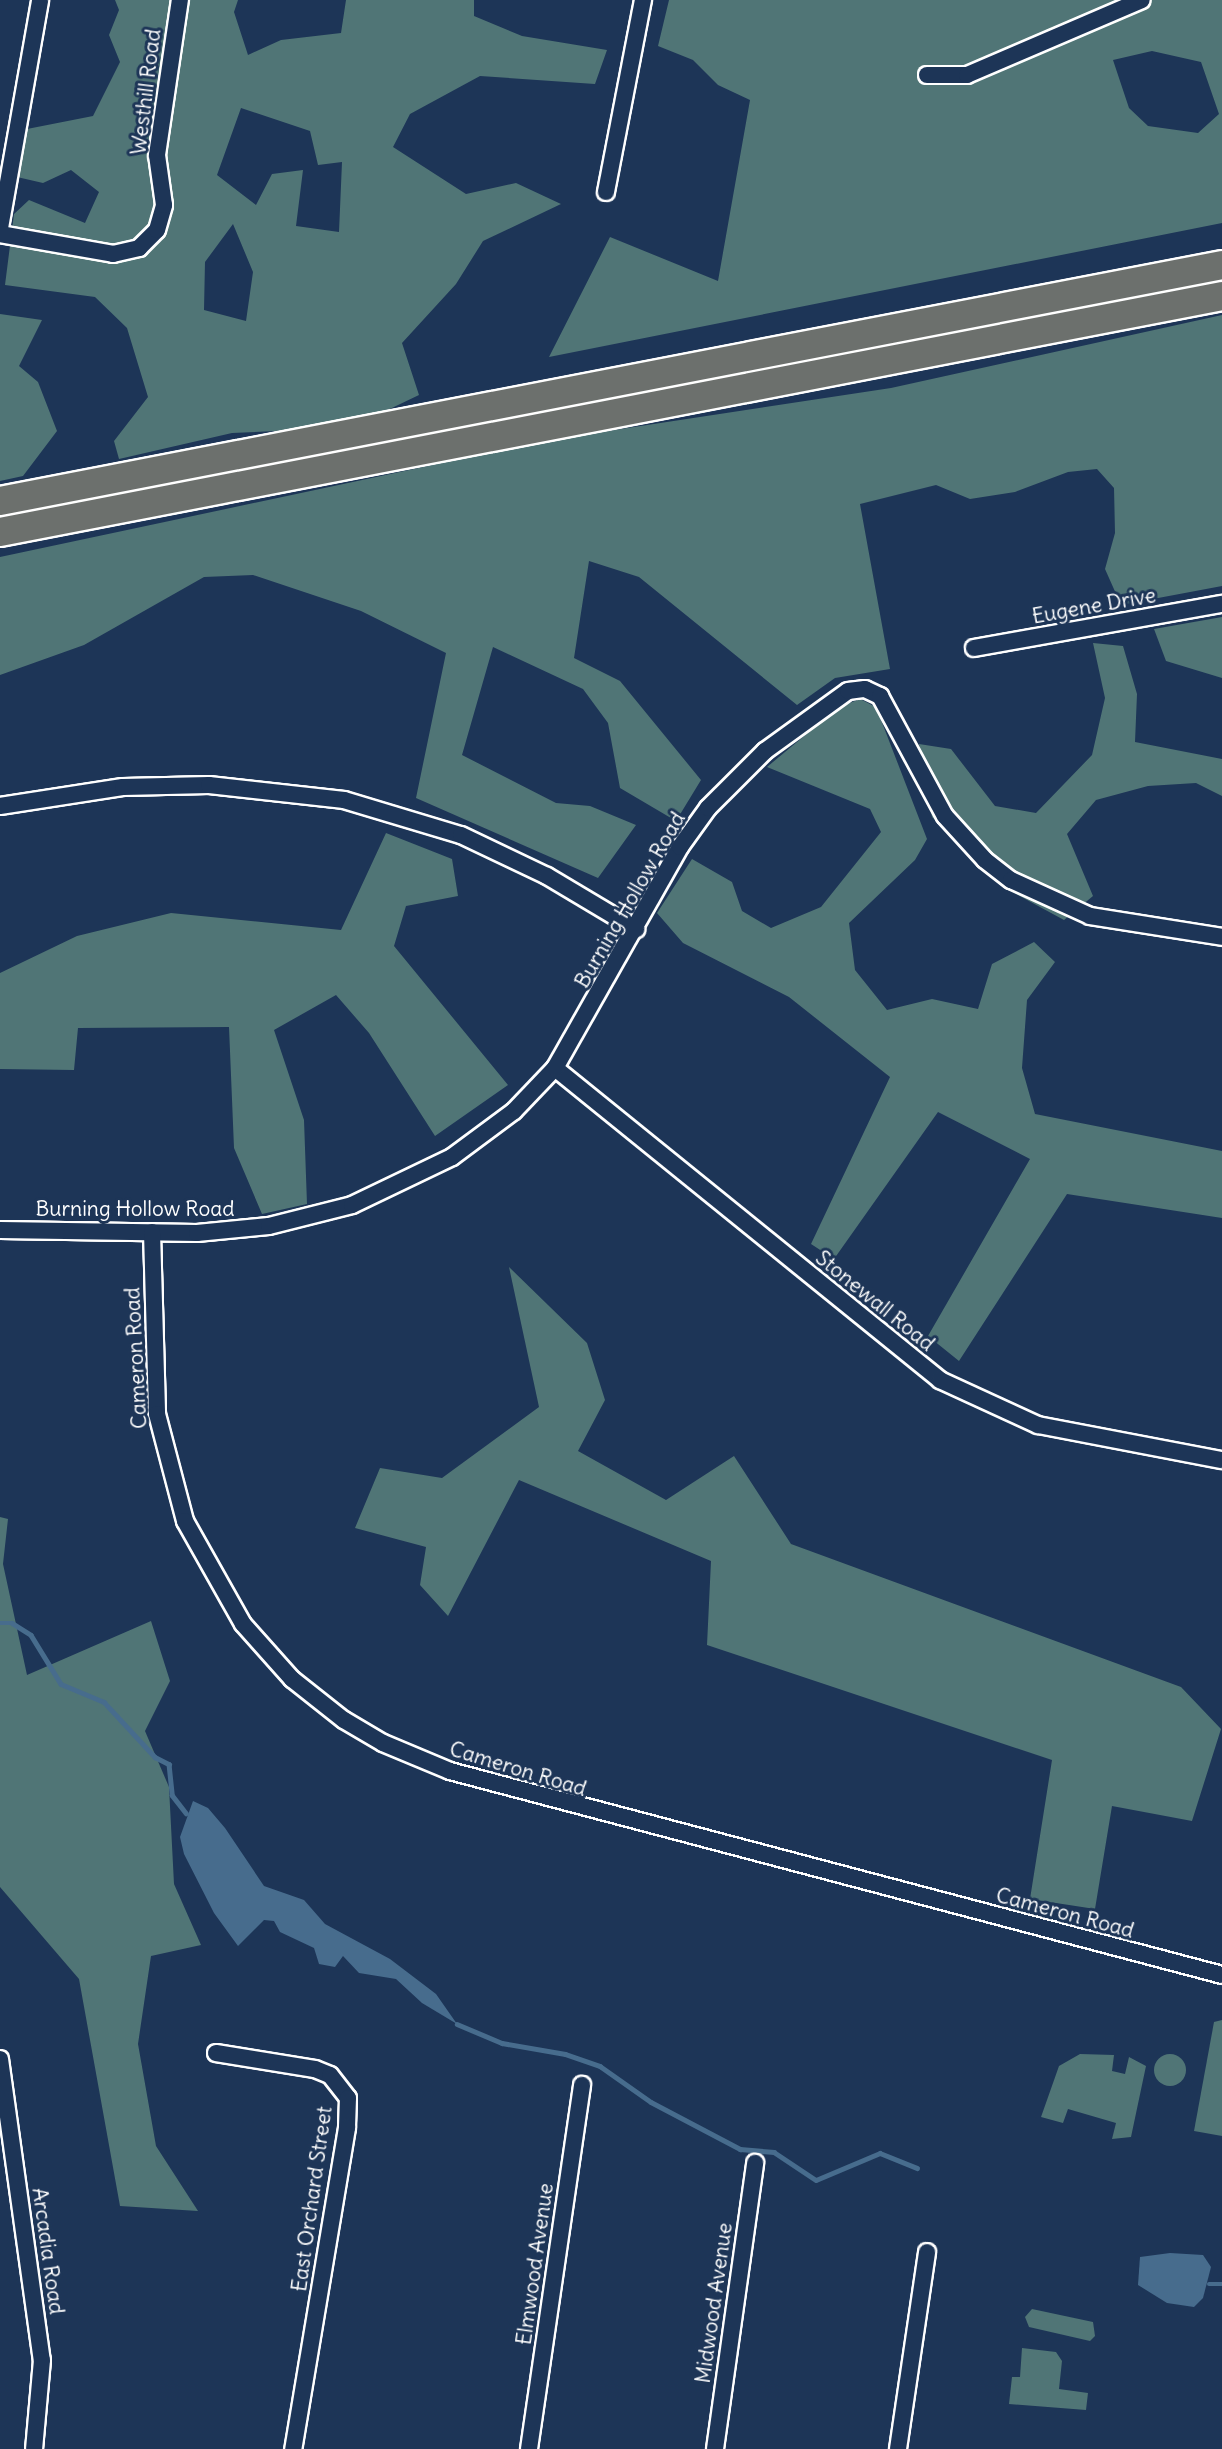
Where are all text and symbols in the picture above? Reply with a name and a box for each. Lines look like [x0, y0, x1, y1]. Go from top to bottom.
street label: Westhill Road [126, 28, 166, 156]
street label: Eugene Drive [1030, 583, 1158, 629]
street label: Burning Hollow Road [569, 807, 691, 993]
street label: Burning Hollow Road [35, 1196, 235, 1222]
street label: Stonewall Road [810, 1245, 940, 1357]
street label: Cameron Road [120, 1286, 152, 1430]
street label: Cameron Road [446, 1736, 590, 1802]
street label: Cameron Road [993, 1882, 1137, 1944]
street label: East Orchard Street [287, 2105, 337, 2293]
street label: Elmwood Avenue [511, 2181, 559, 2347]
street label: Arcadia Road [27, 2186, 69, 2316]
street label: Midwood Avenue [690, 2221, 738, 2385]

